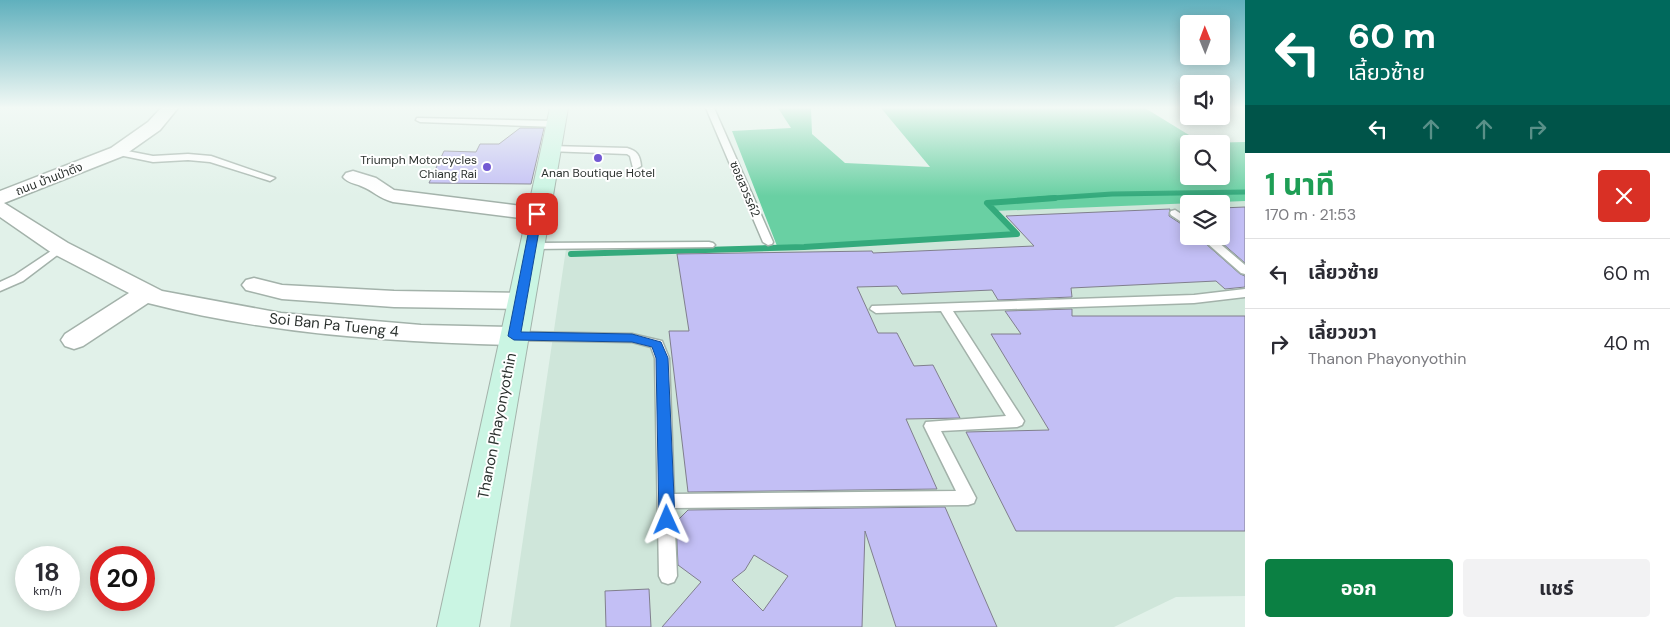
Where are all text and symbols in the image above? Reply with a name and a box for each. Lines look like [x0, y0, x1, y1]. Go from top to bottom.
text: 60 m [1348, 13, 1436, 59]
north arrow [1180, 15, 1230, 65]
map controls [1180, 15, 1230, 245]
icon: left [1265, 20, 1330, 85]
text: เลี้ยวซ้าย [1348, 58, 1425, 87]
button: sound [1180, 75, 1230, 125]
icon: left [1364, 115, 1392, 143]
icon: ahead [1417, 115, 1445, 143]
icon: ahead [1470, 115, 1498, 143]
icon: right [1523, 115, 1551, 143]
button: search [1180, 135, 1230, 185]
place label: Triumph Motorcycles Chiang Rai [360, 152, 477, 182]
marker: Anan Boutique Hotel [592, 152, 604, 164]
street label: ถนน บ้านป่าตึง [13, 159, 85, 199]
street label: ซอยสวรรค์2 [726, 159, 764, 220]
marker: Triumph Motorcycles Chiang Rai [481, 161, 493, 173]
place label: Anan Boutique Hotel [541, 165, 655, 181]
text: 1 นาที [1265, 165, 1335, 204]
button: close [1598, 170, 1650, 222]
pin [516, 193, 558, 235]
button: layers [1180, 195, 1230, 245]
icon: arrive [523, 200, 551, 228]
text: 170 m · 21:53 [1265, 204, 1356, 225]
icon: left [1265, 260, 1293, 288]
text: เลี้ยวซ้าย [1308, 260, 1379, 285]
text: 60 m [1603, 261, 1650, 286]
street label: Soi Ban Pa Tueng 4 [268, 308, 400, 342]
text: เลี้ยวขวา [1308, 320, 1377, 345]
icon: right [1265, 330, 1293, 358]
text: 40 m [1603, 331, 1650, 356]
text: Thanon Phayonyothin [1308, 348, 1466, 369]
street label: Thanon Phayonyothin [473, 351, 521, 501]
position arrow [640, 493, 692, 545]
speed limit sign: 20 [90, 546, 155, 611]
text: 18 [35, 556, 60, 589]
button: ออก [1265, 559, 1453, 617]
button: แชร์ [1463, 559, 1650, 617]
text: km/h [33, 583, 62, 599]

